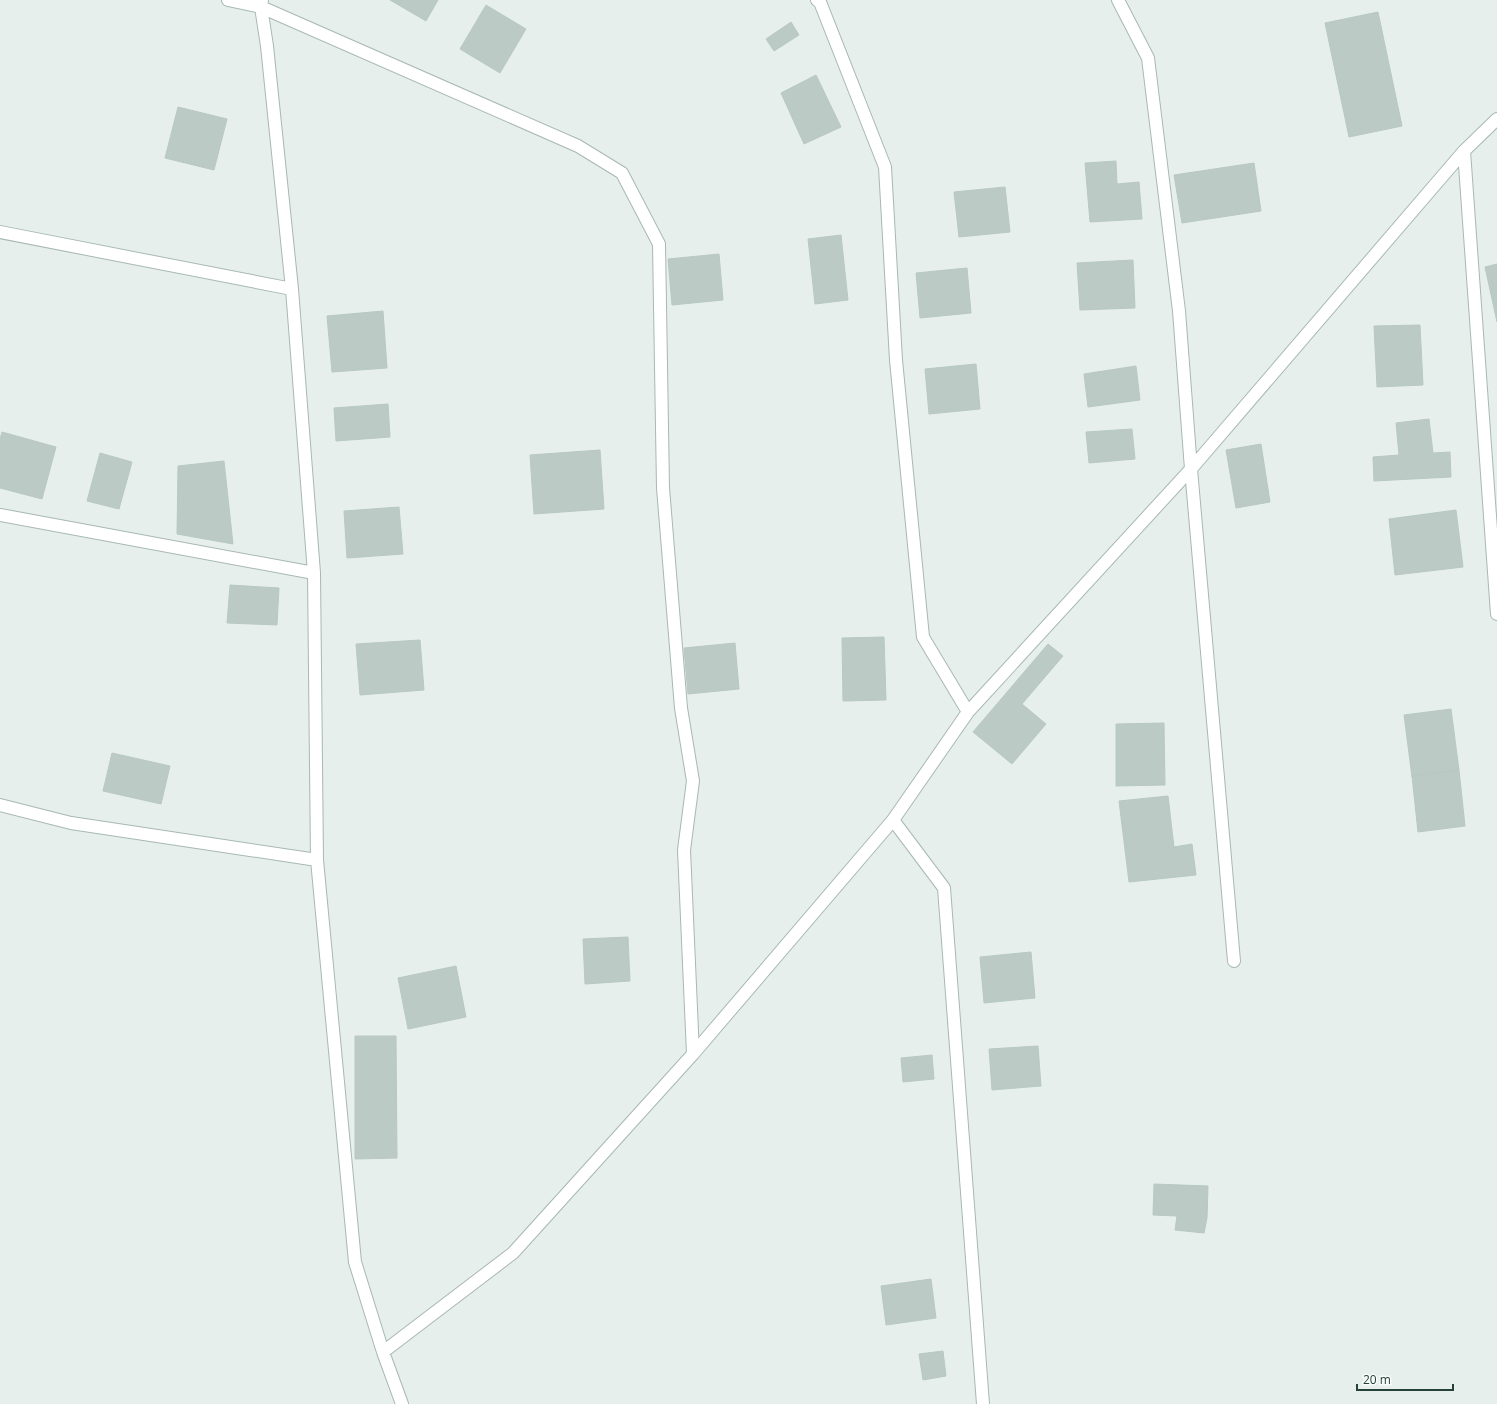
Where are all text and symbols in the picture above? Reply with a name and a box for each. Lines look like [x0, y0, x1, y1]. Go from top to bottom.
scale bar [1357, 1366, 1453, 1392]
text: 20 m [1363, 1371, 1391, 1388]

